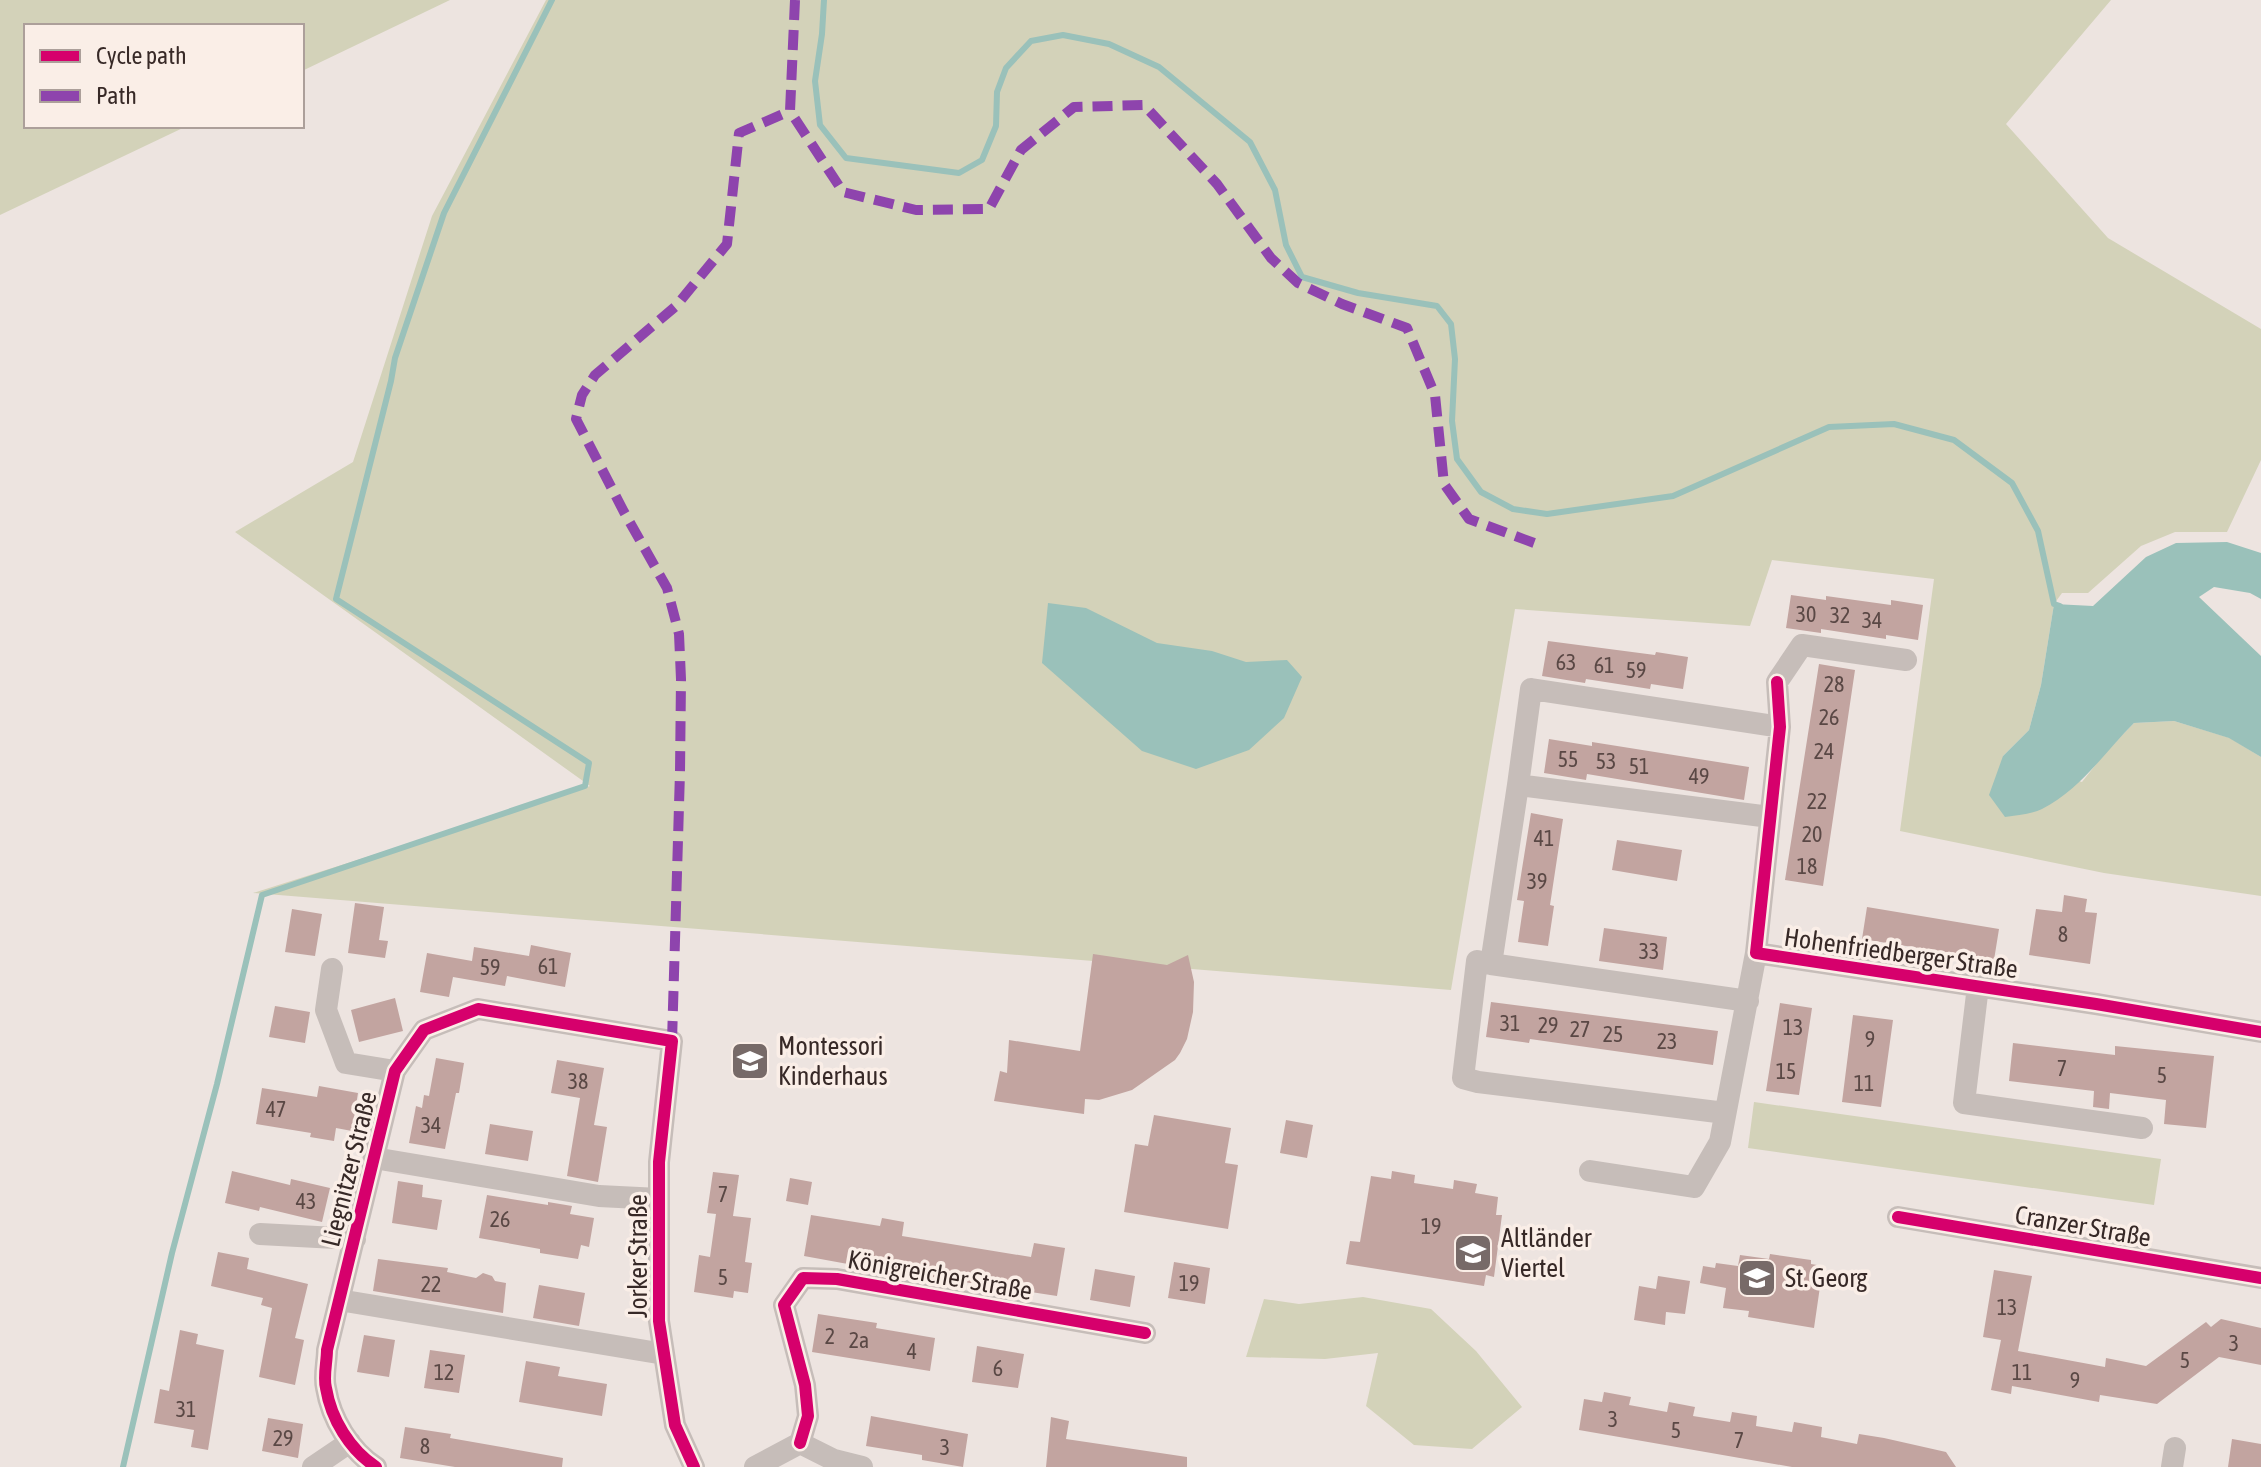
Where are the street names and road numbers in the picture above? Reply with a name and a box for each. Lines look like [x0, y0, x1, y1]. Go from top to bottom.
street label: Hohenfriedberger Straße [1782, 922, 2020, 984]
street label: Liegnitzer Straße [315, 1088, 383, 1250]
street label: Jorker Straße [623, 1194, 653, 1318]
street label: Cranzer Straße [2013, 1199, 2153, 1253]
street label: Königreicher Straße [846, 1244, 1034, 1306]

